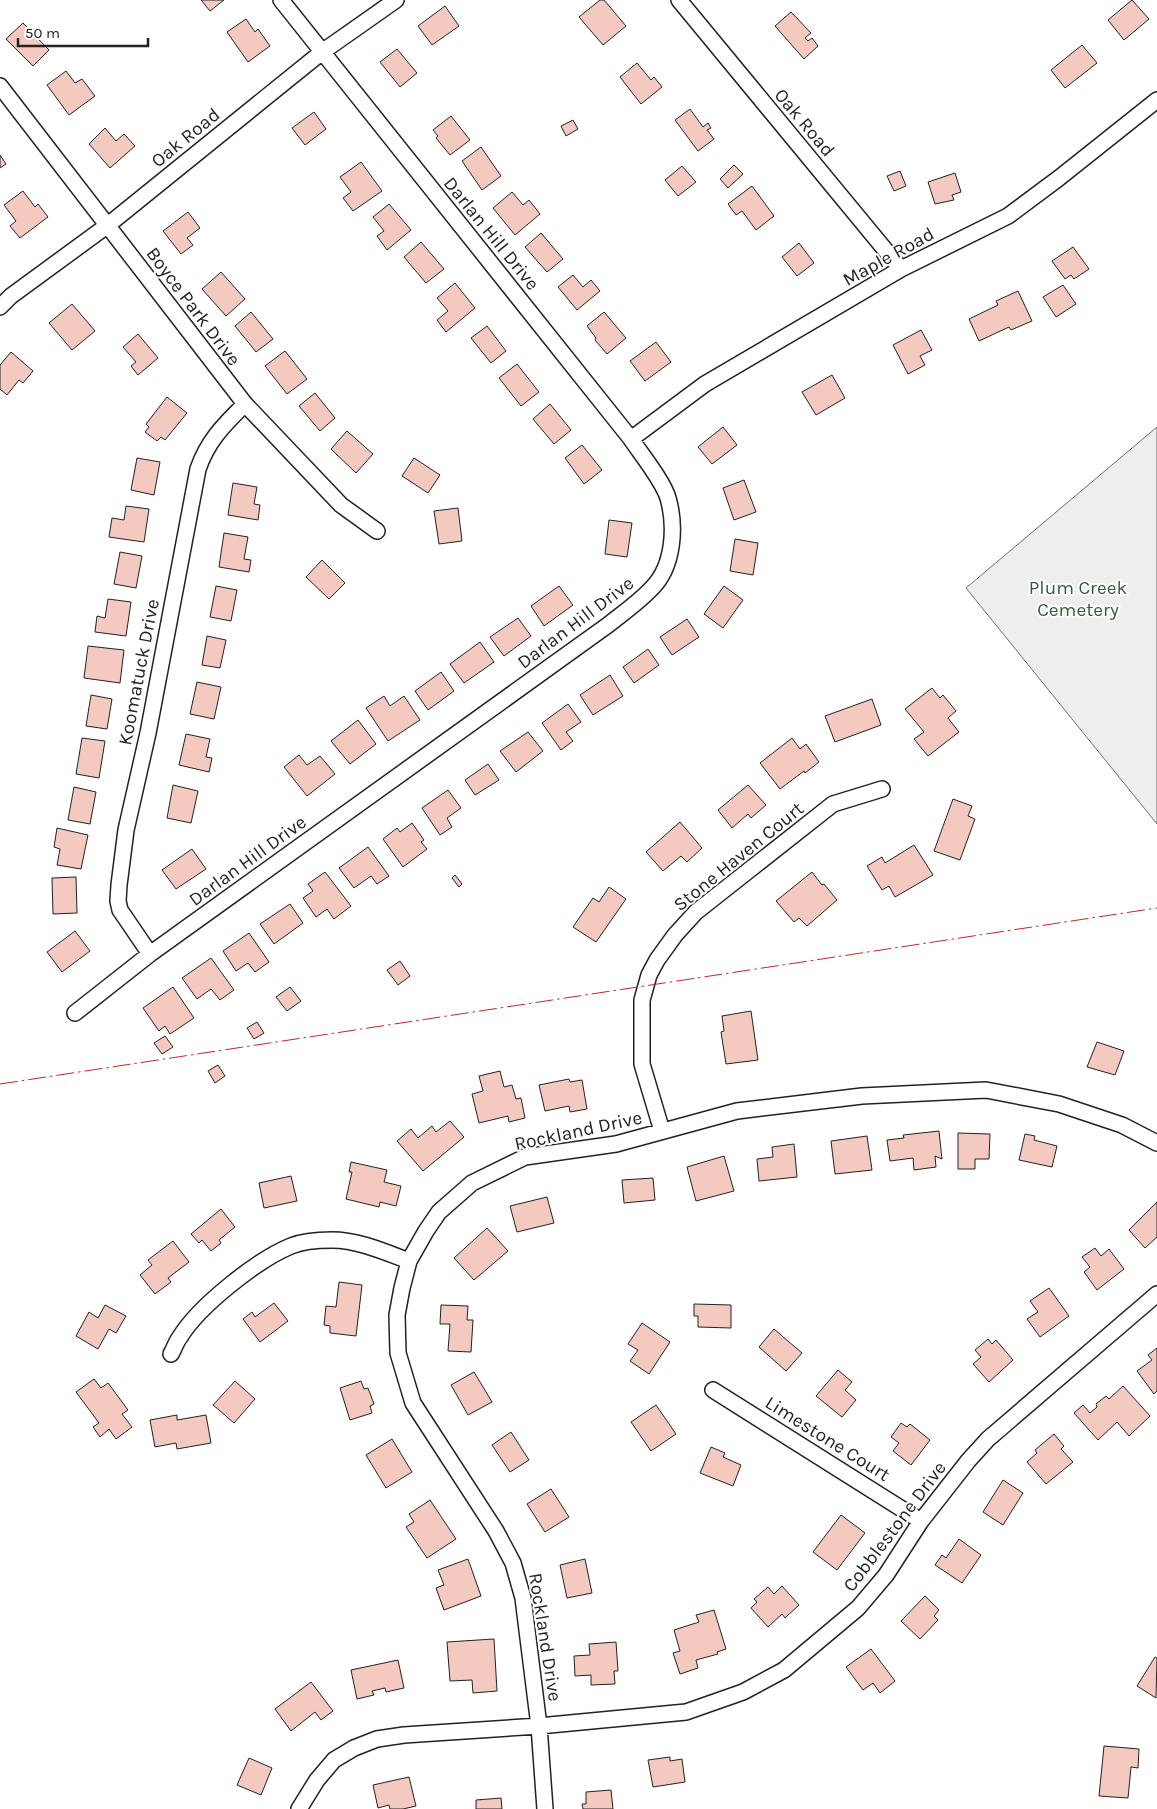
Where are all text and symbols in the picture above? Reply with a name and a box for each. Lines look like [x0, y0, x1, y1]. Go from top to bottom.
scale bar [18, 15, 148, 47]
text: 50 m [25, 24, 60, 42]
street label: Oak Road [770, 84, 839, 161]
street label: Oak Road [147, 104, 224, 172]
street label: Darlan Hill Drive [439, 172, 544, 295]
street label: Maple Road [839, 223, 938, 291]
street label: Boyce Park Drive [142, 243, 245, 370]
street label: Darlan Hill Drive [513, 572, 638, 674]
park label: Plum Creek Cemetery [1029, 577, 1127, 621]
street label: Koomatuck Drive [114, 597, 164, 747]
street label: Stone Haven Court [669, 798, 808, 916]
street label: Darlan Hill Drive [185, 811, 310, 911]
street label: Rockland Drive [512, 1107, 644, 1155]
street label: Limestone Court [761, 1392, 894, 1486]
street label: Cobblestone Drive [839, 1457, 951, 1596]
street label: Rockland Drive [524, 1571, 566, 1703]

